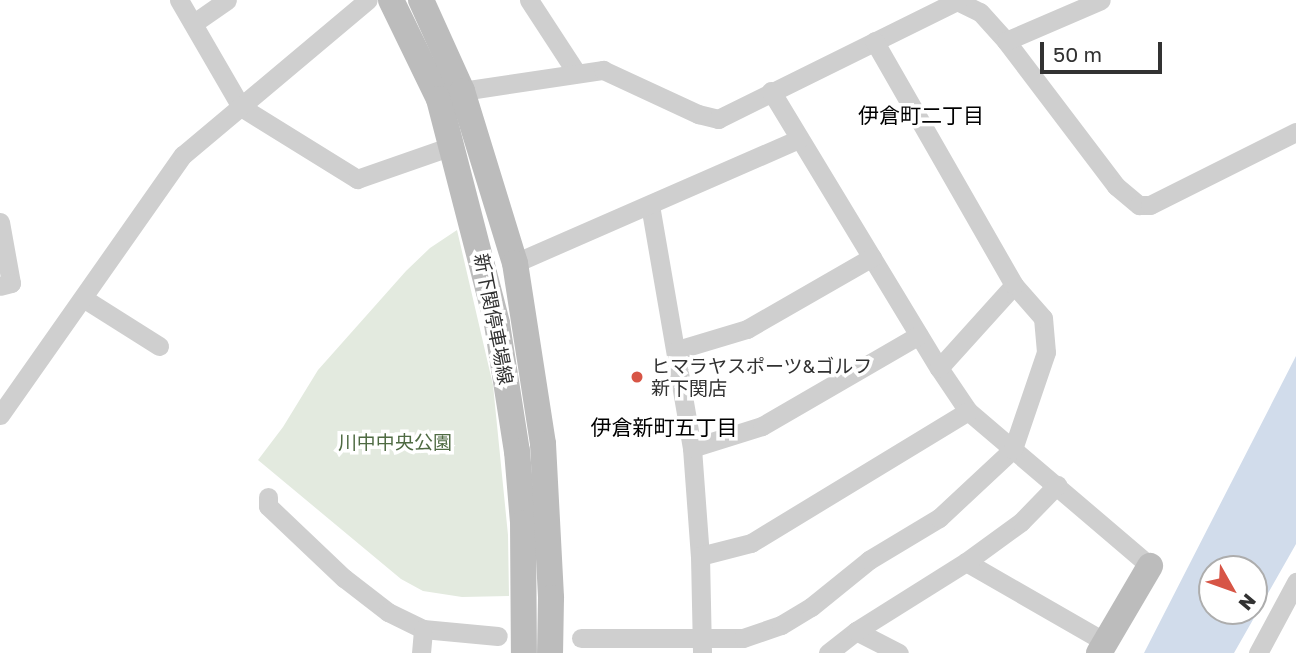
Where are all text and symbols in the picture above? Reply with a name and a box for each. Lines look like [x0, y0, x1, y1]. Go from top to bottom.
scale bar [1044, 28, 1166, 72]
text: 50 m [1053, 41, 1102, 67]
district label: 伊倉町二丁目 [858, 102, 984, 128]
street label: 新下関停車場線 [470, 252, 518, 386]
place label: ヒマラヤスポーツ&ゴルフ 新下関店 [651, 355, 873, 399]
marker: ヒマラヤスポーツ&ゴルフ 新下関店 [629, 369, 645, 385]
district label: 伊倉新町五丁目 [591, 414, 737, 440]
park label: 川中中央公園 [338, 431, 452, 453]
north arrow [1198, 555, 1268, 625]
text: N [1234, 590, 1261, 615]

